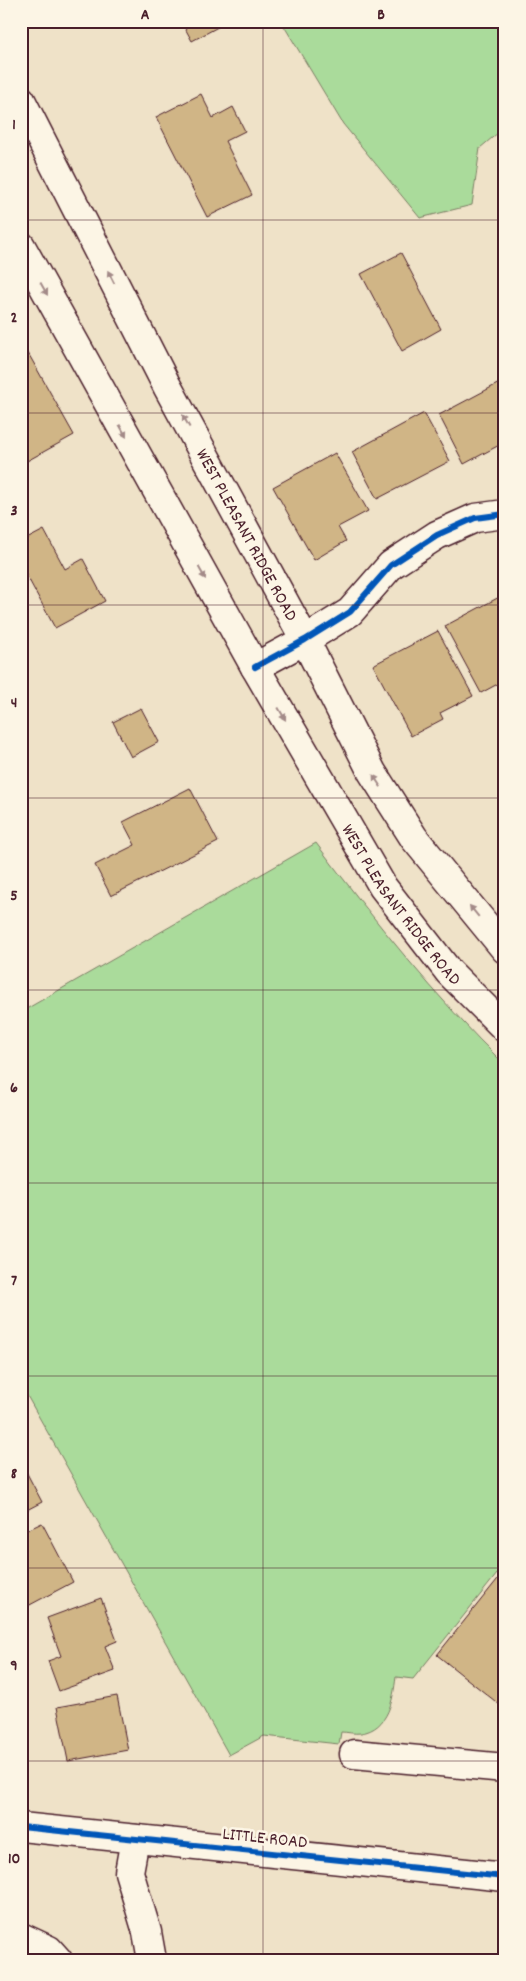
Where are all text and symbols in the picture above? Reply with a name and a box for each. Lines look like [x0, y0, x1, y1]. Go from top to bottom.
text: A [141, 4, 150, 27]
text: B [377, 4, 385, 27]
text: 1 [12, 114, 16, 137]
one-way arrow [107, 270, 115, 284]
one-way arrow [40, 282, 49, 295]
text: 2 [11, 307, 18, 330]
one-way arrow [182, 414, 190, 428]
one-way arrow [119, 423, 127, 438]
street label: WEST PLEASANT RIDGE ROAD [188, 445, 302, 626]
text: 3 [10, 500, 18, 523]
one-way arrow [198, 565, 206, 580]
text: 4 [11, 692, 17, 715]
one-way arrow [278, 707, 286, 722]
one-way arrow [373, 774, 382, 787]
street label: WEST PLEASANT RIDGE ROAD [334, 820, 466, 992]
text: 5 [10, 885, 18, 908]
one-way arrow [468, 905, 479, 918]
text: 6 [10, 1077, 18, 1100]
text: 7 [11, 1270, 17, 1293]
text: 8 [11, 1463, 18, 1486]
text: 9 [10, 1655, 18, 1678]
street label: LITTLE ROAD [221, 1823, 308, 1856]
text: 10 [8, 1848, 20, 1871]

